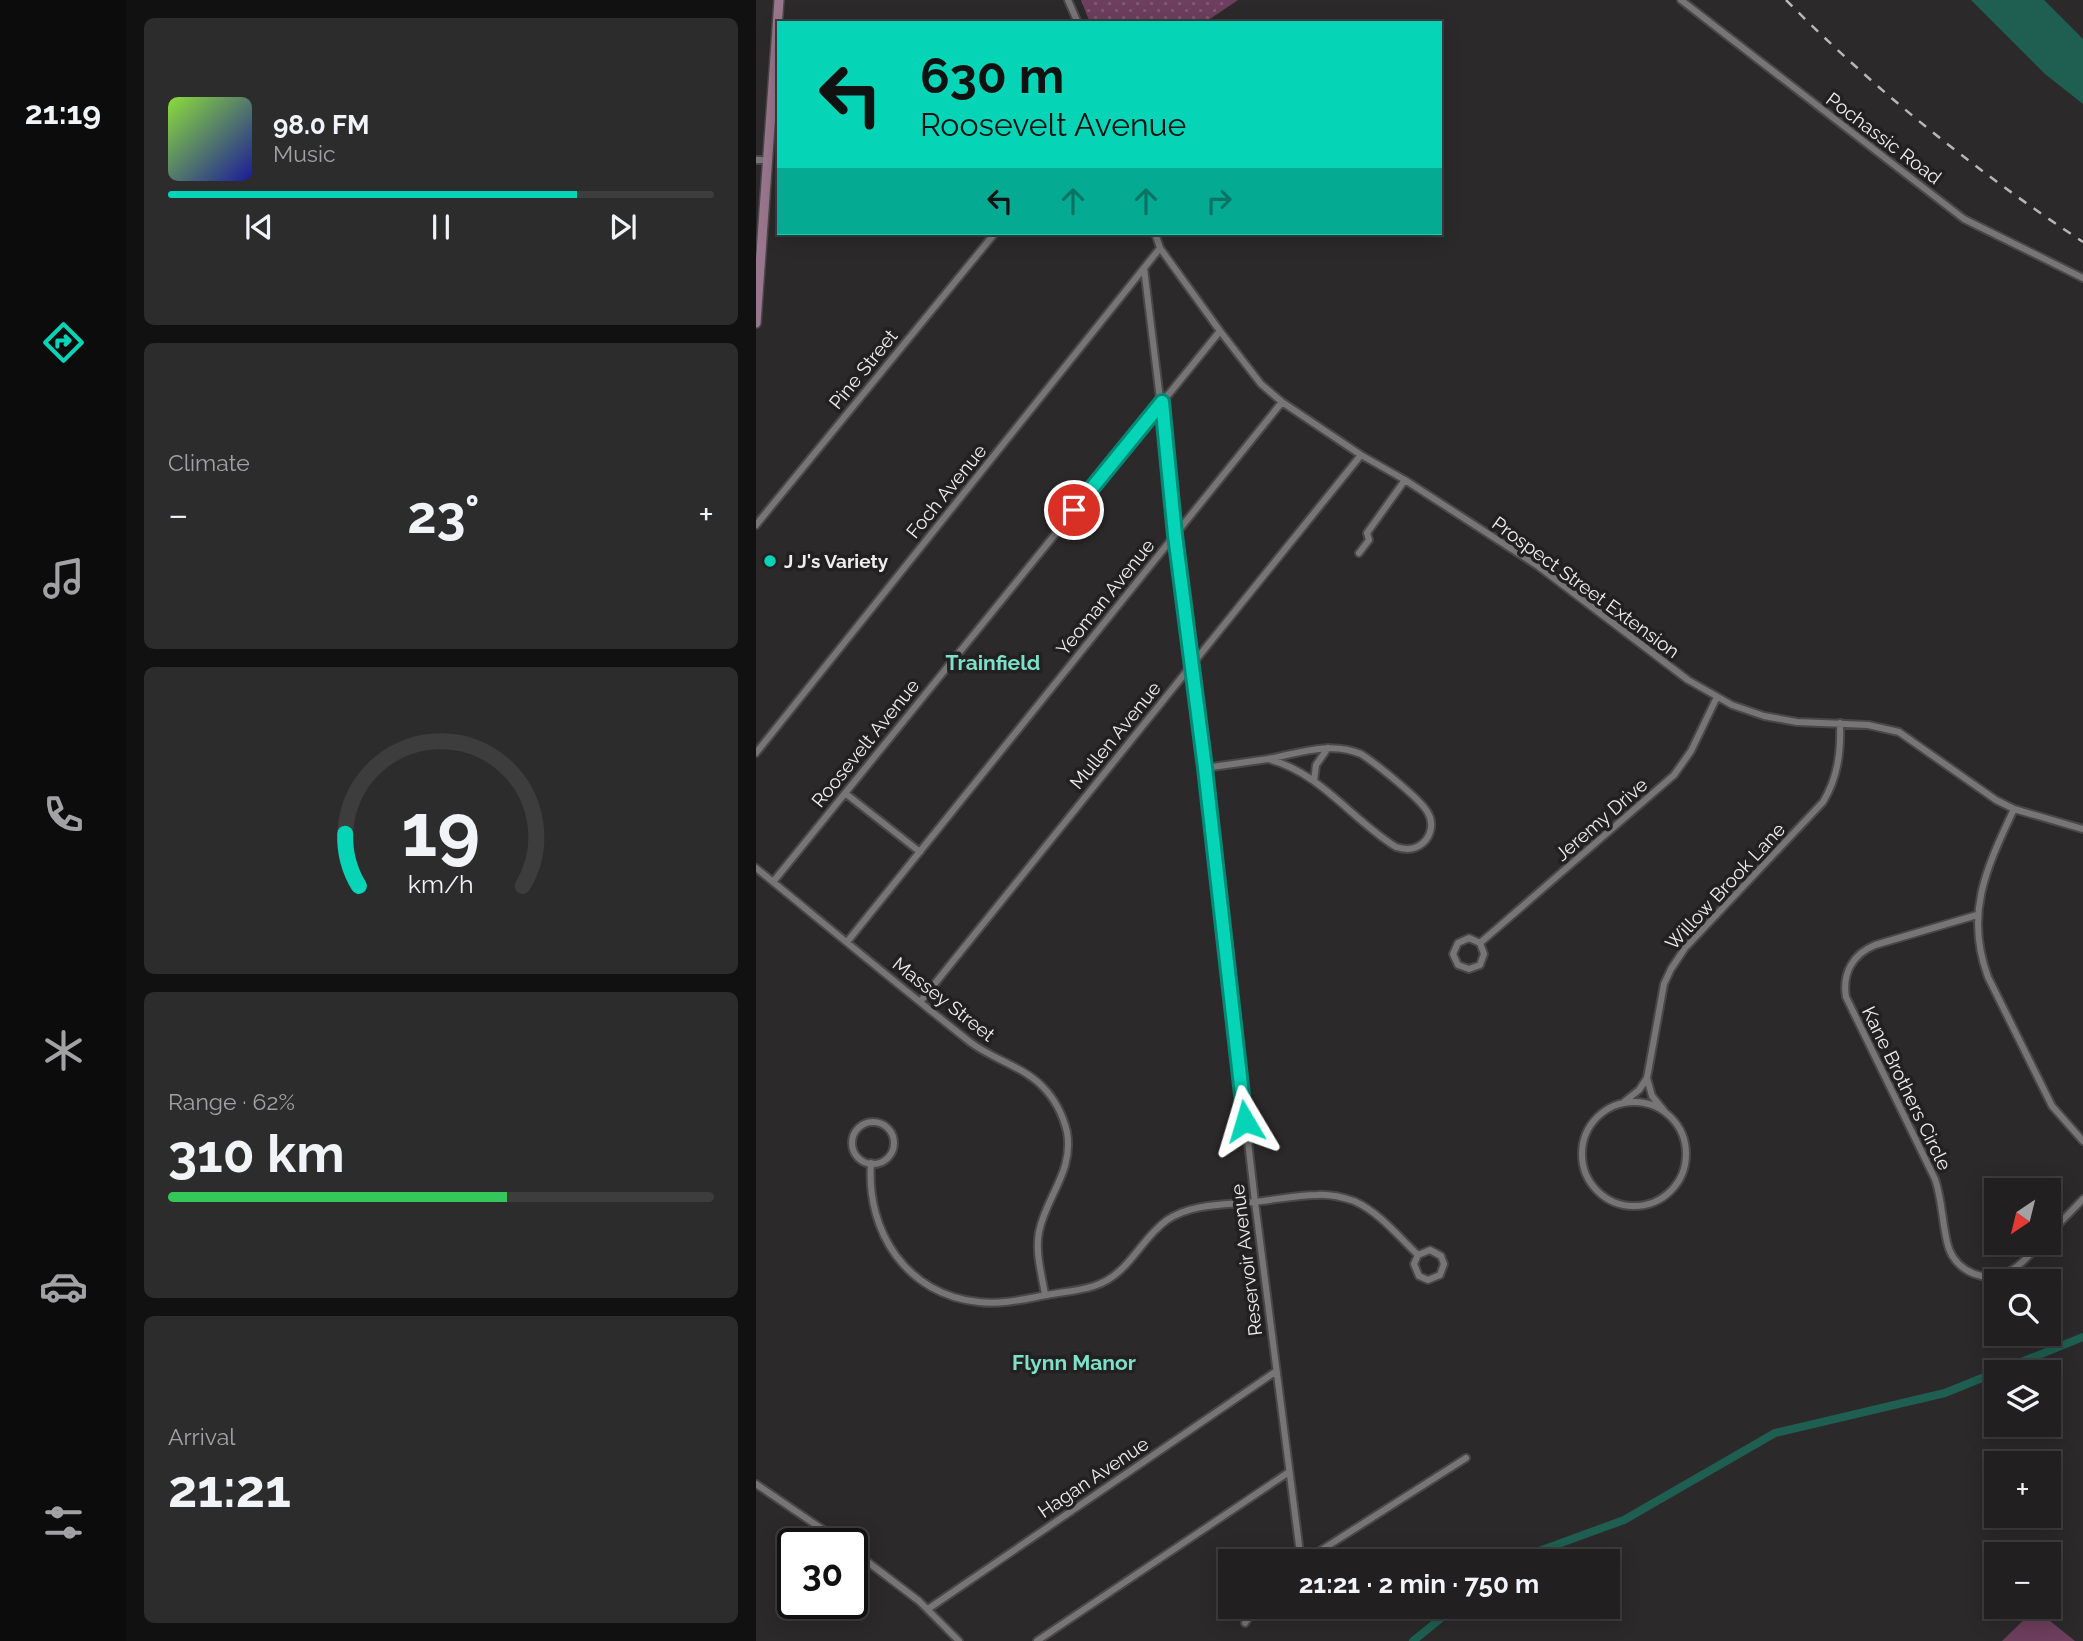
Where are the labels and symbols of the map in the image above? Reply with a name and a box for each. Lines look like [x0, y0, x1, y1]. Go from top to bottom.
street label: Pochassic Road [1822, 88, 1946, 188]
street label: Pine Street [824, 324, 902, 413]
street label: Foch Avenue [901, 440, 991, 542]
pin [1044, 480, 1104, 540]
street label: Prospect Street Extension [1488, 512, 1684, 662]
street label: Yeoman Avenue [1051, 535, 1159, 659]
place label: J J's Variety [784, 550, 889, 572]
marker: J J's Variety [762, 553, 778, 569]
district label: Trainfield [946, 650, 1040, 675]
street label: Roosevelt Avenue [807, 675, 923, 811]
street label: Mullen Avenue [1065, 677, 1165, 793]
street label: Jeremy Drive [1550, 773, 1652, 865]
street label: Willow Brook Lane [1661, 818, 1789, 954]
street label: Massey Street [889, 952, 1000, 1046]
street label: Kane Brothers Circle [1858, 1003, 1956, 1173]
position arrow [1208, 1084, 1282, 1158]
north arrow [1984, 1178, 2062, 1255]
street label: Reservoir Avenue [1226, 1183, 1266, 1337]
district label: Flynn Manor [1012, 1350, 1136, 1375]
street label: Hagan Avenue [1034, 1432, 1152, 1522]
speed limit sign: 30 [777, 1528, 868, 1619]

